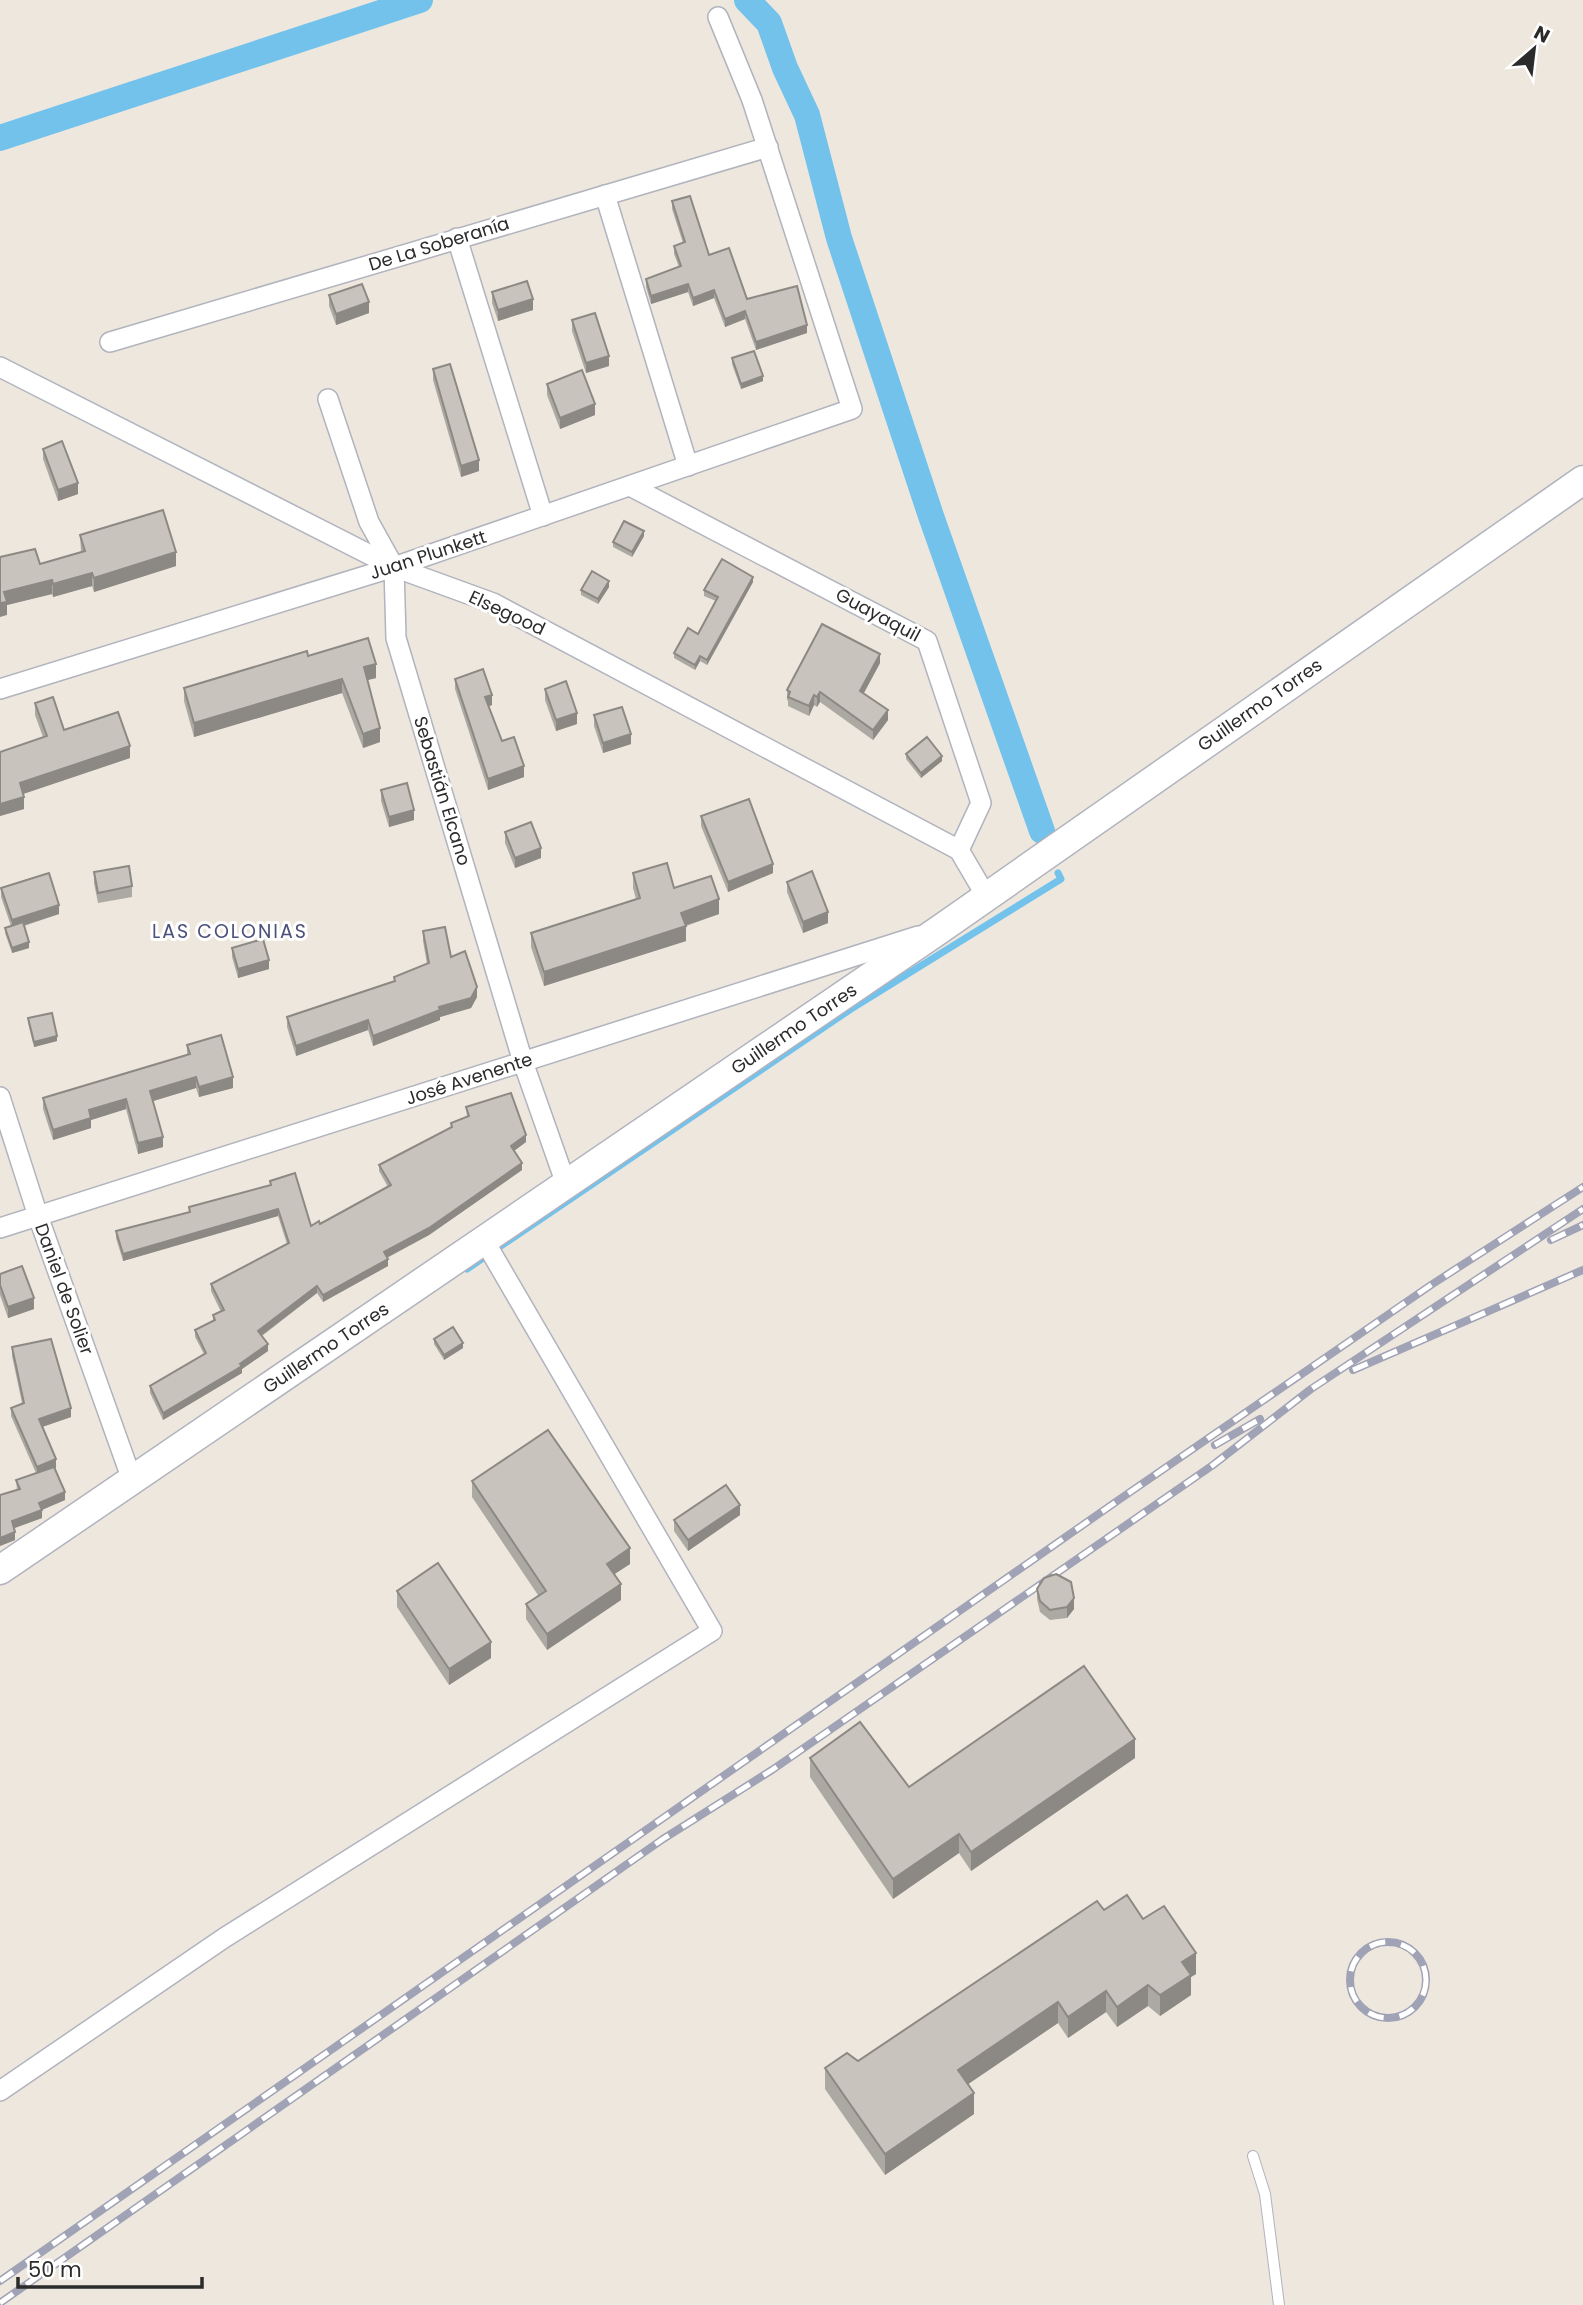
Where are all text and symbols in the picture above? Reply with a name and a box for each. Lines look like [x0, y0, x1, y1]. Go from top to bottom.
north arrow [1499, 14, 1569, 84]
text: N [1529, 19, 1554, 50]
street label: De La Soberanía [365, 210, 512, 277]
street label: Juan Plunkett [366, 524, 489, 585]
street label: Guayaquil [832, 582, 925, 647]
street label: Elsegood [465, 584, 549, 641]
street label: Guillermo Torres [1192, 652, 1327, 757]
street label: Sebastián Elcano [408, 713, 477, 868]
district label: LAS COLONIAS [152, 918, 308, 945]
street label: Guillermo Torres [726, 977, 862, 1080]
street label: José Avenente [402, 1046, 535, 1111]
street label: Daniel de Solier [29, 1220, 100, 1358]
street label: Guillermo Torres [258, 1296, 394, 1399]
scale bar [18, 2246, 201, 2290]
text: 50 m [28, 2255, 82, 2284]

